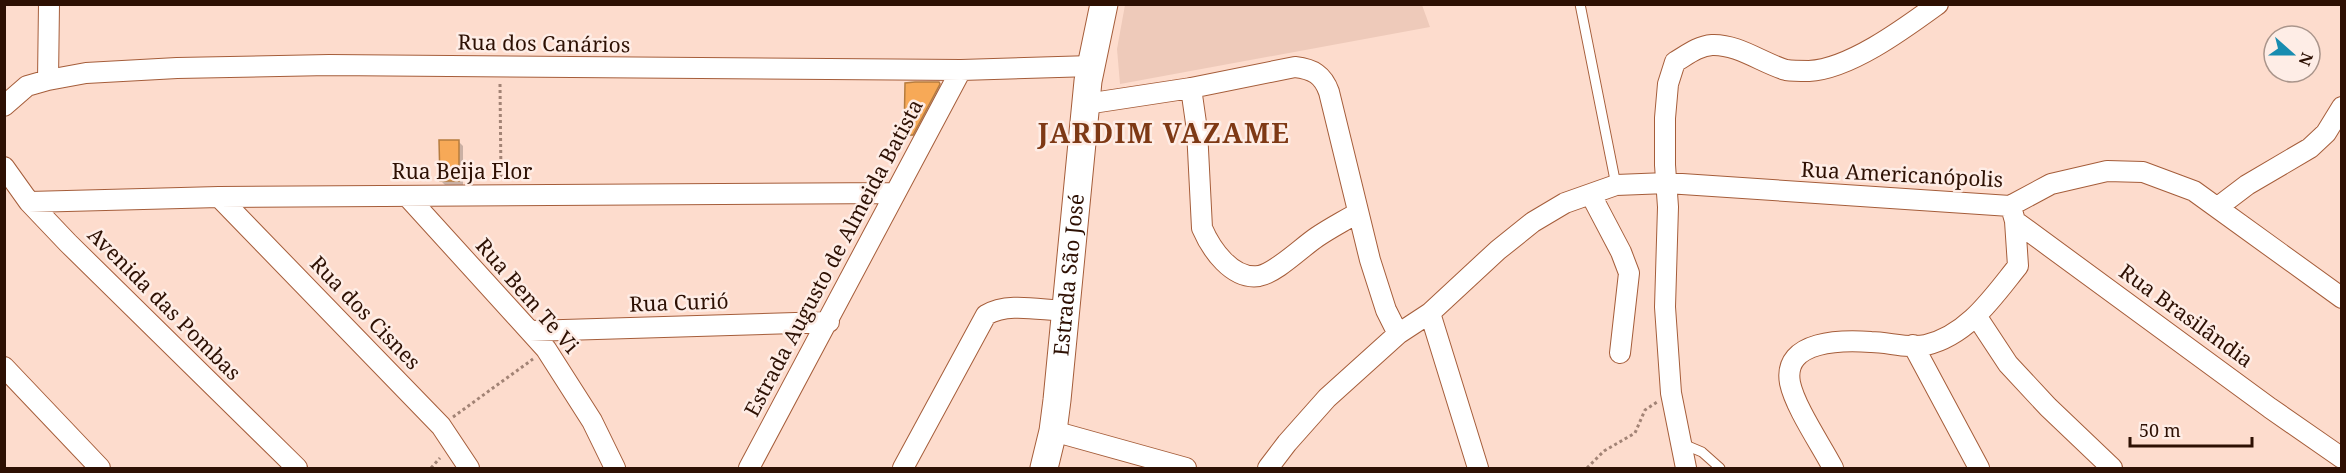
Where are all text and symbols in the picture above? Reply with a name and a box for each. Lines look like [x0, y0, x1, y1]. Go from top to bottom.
north arrow [2262, 24, 2322, 84]
street label: Rua dos Canários [457, 27, 631, 59]
text: N [2293, 50, 2319, 70]
street label: Estrada Augusto de Almeida Batista [737, 94, 929, 421]
district label: JARDIM VAZAME [1037, 114, 1290, 151]
street label: Rua Americanópolis [1800, 155, 2004, 193]
street label: Rua Beija Flor [392, 157, 532, 185]
street label: Estrada São José [1046, 192, 1090, 357]
street label: Avenida das Pombas [82, 221, 247, 386]
street label: Rua Bem Te Vi [470, 232, 586, 359]
street label: Rua dos Cisnes [304, 249, 427, 375]
street label: Rua Brasilândia [2114, 257, 2259, 373]
street label: Rua Curió [629, 286, 729, 318]
scale bar [2130, 410, 2252, 448]
text: 50 m [2139, 418, 2181, 442]

